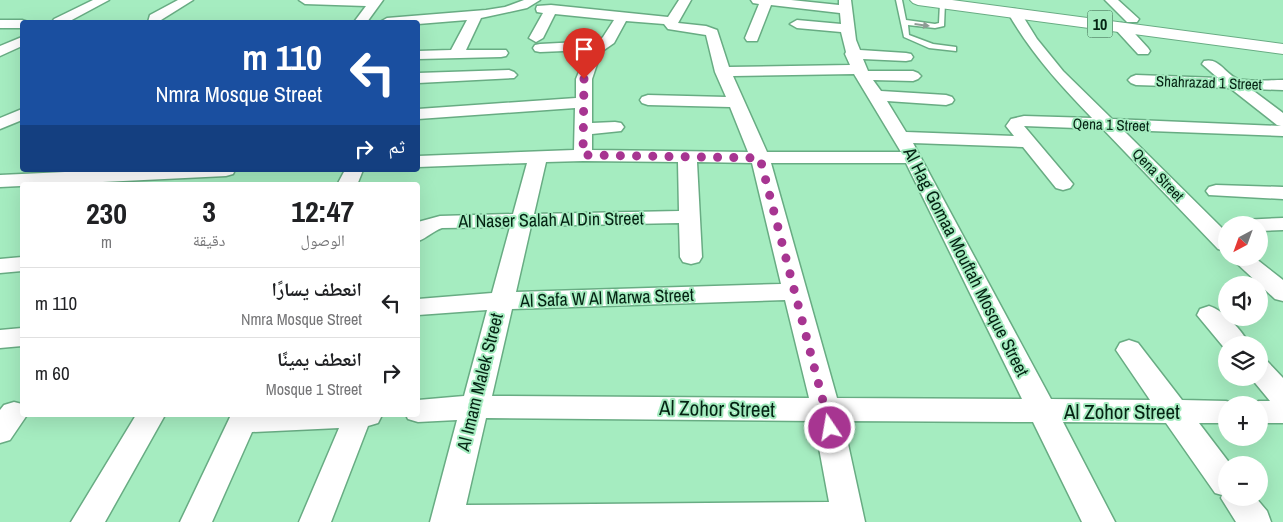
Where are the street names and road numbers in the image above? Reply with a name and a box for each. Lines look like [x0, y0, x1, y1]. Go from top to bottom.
road number: 10 [1088, 10, 1112, 38]
street label: Shahrazad 1 Street [1156, 70, 1263, 95]
street label: Qena 1 Street [1072, 113, 1150, 136]
street label: Al Hag Gomaa Mouftah Mosque Street [897, 142, 1035, 381]
street label: Qena Street [1128, 143, 1189, 206]
street label: Al Naser Salah Al Din Street [457, 205, 644, 234]
street label: Al Safa W Al Marwa Street [519, 282, 694, 313]
street label: Al Imam Malek Street [450, 310, 509, 454]
street label: Al Zohor Street [658, 393, 775, 424]
street label: Al Zohor Street [1063, 397, 1180, 426]

